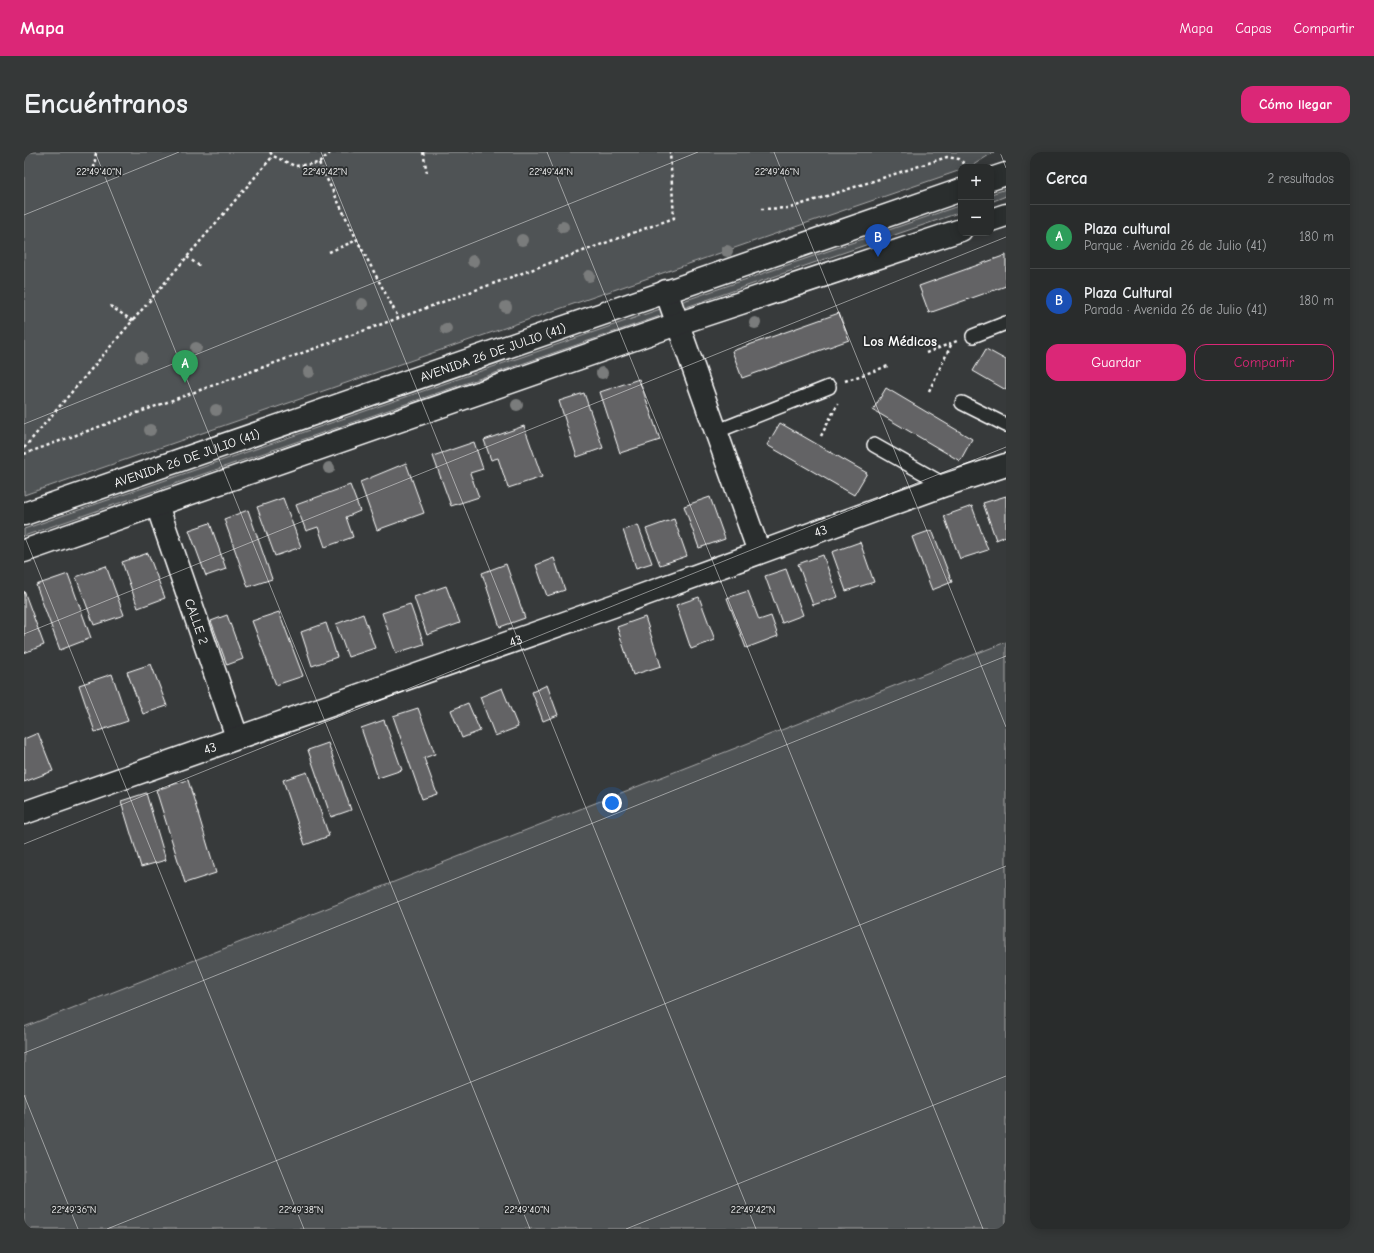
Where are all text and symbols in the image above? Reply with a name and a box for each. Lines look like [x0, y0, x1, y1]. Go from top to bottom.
text: Mapa [20, 17, 65, 39]
text: Mapa [1180, 20, 1213, 37]
text: Capas [1235, 20, 1271, 37]
text: Compartir [1293, 20, 1354, 37]
button: Cómo llegar [1241, 86, 1350, 123]
text: Encuéntranos [24, 88, 188, 120]
map controls [958, 164, 994, 236]
button: + [958, 164, 994, 200]
text: 22°49'40"N [76, 166, 122, 178]
text: 22°49'42"N [303, 166, 347, 178]
text: 22°49'44"N [529, 166, 573, 178]
text: 22°49'46"N [755, 166, 799, 178]
text: Cerca [1046, 169, 1088, 188]
text: 2 resultados [1267, 171, 1334, 186]
button: − [958, 200, 994, 236]
text: Plaza cultural [1084, 220, 1170, 238]
pin: B [865, 224, 891, 257]
text: A [1055, 229, 1063, 244]
text: 180 m [1299, 229, 1334, 244]
text: Parque · Avenida 26 de Julio (41) [1084, 238, 1267, 253]
text: Plaza Cultural [1084, 284, 1172, 302]
text: B [1055, 293, 1063, 308]
text: 180 m [1299, 293, 1334, 308]
text: Parada · Avenida 26 de Julio (41) [1084, 302, 1267, 317]
street label: AVENIDA 26 DE JULIO (41) [418, 320, 568, 384]
district label: Los Médicos [863, 333, 937, 350]
button: Guardar [1046, 344, 1186, 381]
button: Compartir [1194, 344, 1334, 381]
pin: A [172, 350, 198, 383]
street label: AVENIDA 26 DE JULIO (41) [112, 426, 261, 490]
street label: 43 [812, 521, 829, 540]
street label: CALLE 2 [182, 596, 212, 646]
street label: 43 [507, 631, 524, 649]
street label: 43 [201, 738, 218, 757]
your location [602, 793, 622, 813]
text: 22°49'36"N [52, 1204, 96, 1216]
text: 22°49'38"N [279, 1204, 323, 1216]
text: 22°49'40"N [504, 1204, 550, 1216]
text: 22°49'42"N [731, 1204, 775, 1216]

